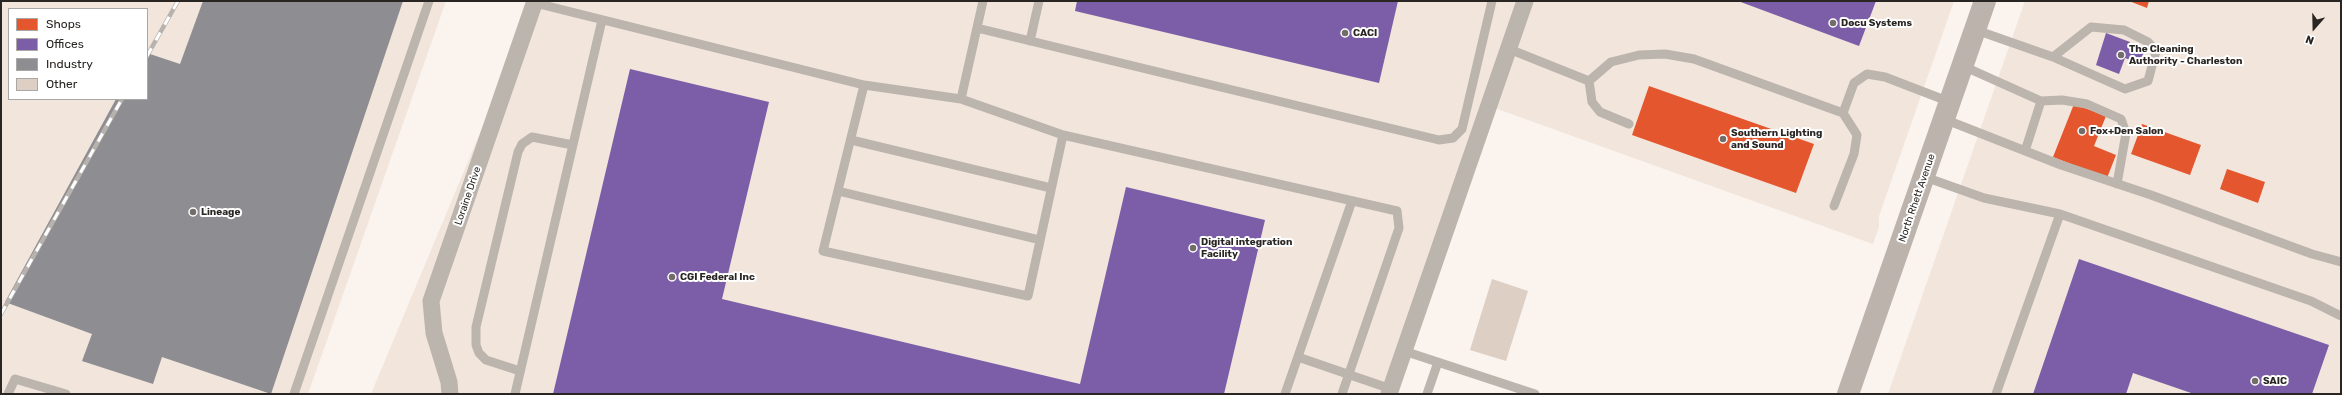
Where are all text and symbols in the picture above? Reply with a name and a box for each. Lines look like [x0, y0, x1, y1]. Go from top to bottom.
legend [8, 8, 148, 100]
north arrow [2294, 8, 2334, 48]
text: Shops [46, 17, 81, 31]
place label: Docu Systems [1841, 17, 1912, 29]
marker: Docu Systems [1828, 18, 1838, 28]
place label: CACI [1353, 27, 1377, 39]
marker: CACI [1340, 28, 1350, 38]
text: N [2304, 32, 2316, 47]
text: Offices [46, 37, 84, 51]
place label: The Cleaning Authority - Charleston [2129, 43, 2242, 66]
marker: The Cleaning Authority - Charleston [2116, 50, 2126, 60]
text: Industry [46, 57, 93, 71]
text: Other [46, 77, 77, 91]
place label: Fox+Den Salon [2090, 125, 2164, 137]
marker: Fox+Den Salon [2077, 126, 2087, 136]
place label: Southern Lighting and Sound [1731, 127, 1822, 150]
marker: Southern Lighting and Sound [1718, 134, 1728, 144]
street label: North Rhett Avenue [1896, 152, 1938, 244]
street label: Loraine Drive [452, 165, 484, 227]
place label: Lineage [201, 206, 240, 218]
marker: Lineage [188, 207, 198, 217]
place label: Digital integration Facility [1201, 236, 1292, 260]
marker: Digital integration Facility [1188, 243, 1198, 253]
place label: CGI Federal Inc [680, 271, 755, 283]
marker: CGI Federal Inc [667, 272, 677, 282]
place label: SAIC [2263, 375, 2287, 387]
marker: SAIC [2250, 376, 2260, 386]

